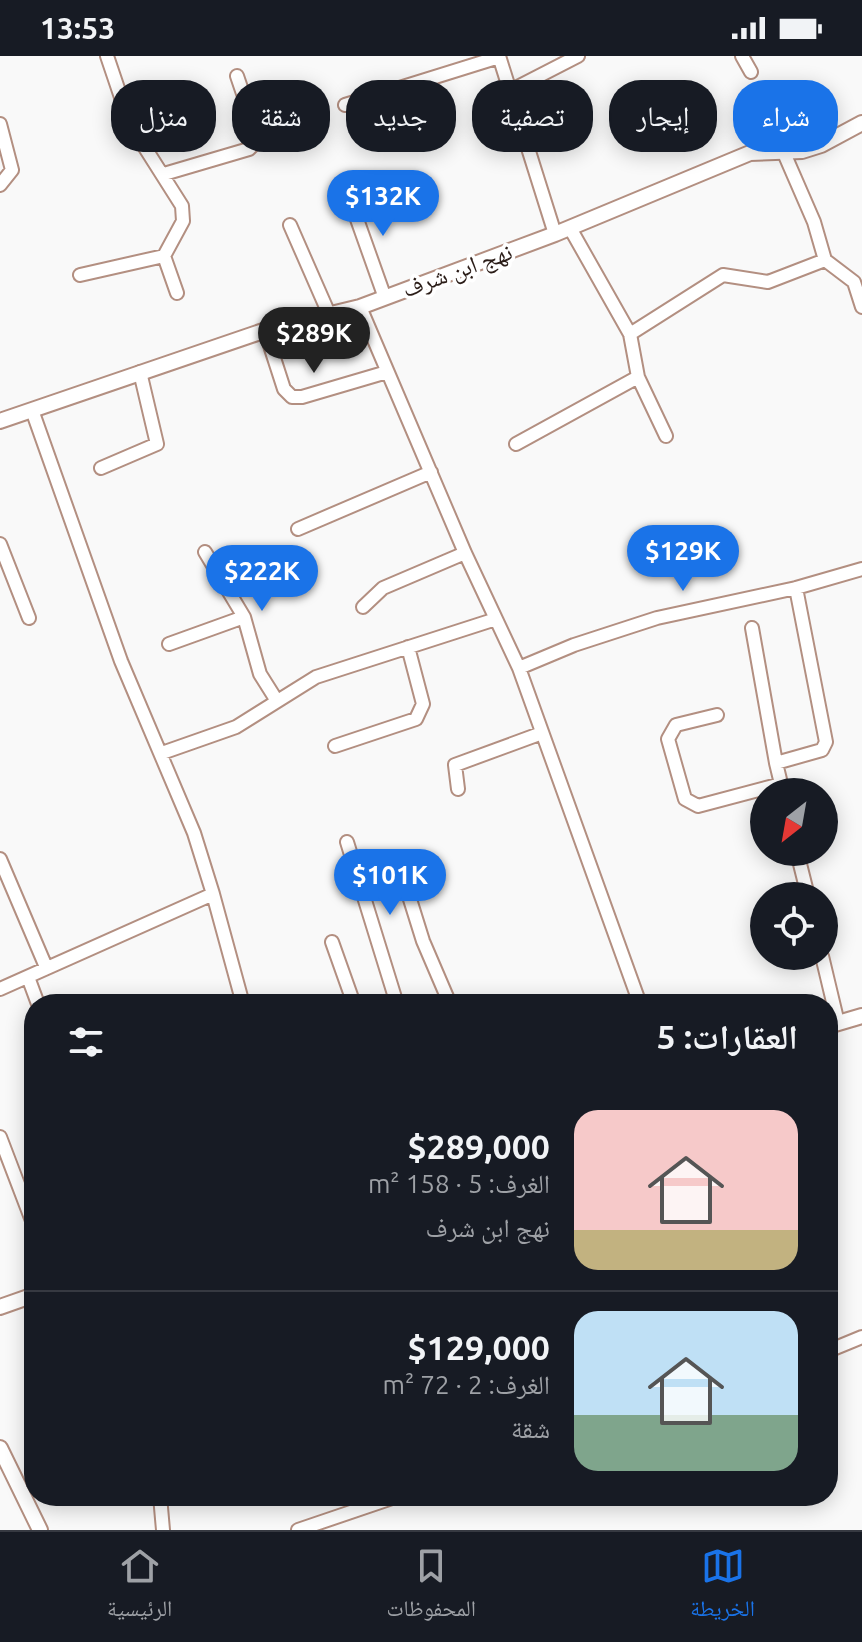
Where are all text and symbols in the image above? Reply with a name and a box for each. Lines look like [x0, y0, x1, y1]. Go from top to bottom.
text: 13:53 [40, 11, 115, 45]
chip: منزل [111, 80, 216, 152]
chip: شقة [232, 80, 330, 152]
chip: جديد [346, 80, 456, 152]
chip: تصفية [472, 80, 593, 152]
chip: إيجار [609, 80, 717, 152]
chip: شراء [733, 80, 838, 152]
pin: $132K [327, 170, 439, 238]
text: $132K [345, 181, 421, 210]
street label: نهج ابن شرف [398, 238, 516, 304]
pin: $289K [258, 307, 370, 375]
text: $289K [276, 318, 352, 347]
pin: $129K [627, 525, 739, 593]
text: $129K [645, 536, 721, 565]
pin: $222K [206, 545, 318, 613]
text: $222K [224, 556, 300, 585]
north arrow [750, 778, 838, 866]
map controls [750, 778, 838, 970]
pin: $101K [334, 849, 446, 917]
text: $101K [352, 860, 428, 889]
button: locate [750, 882, 838, 970]
text: العقارات: 5 [656, 1017, 798, 1055]
icon: filters [64, 1020, 108, 1064]
text: $289,000 [407, 1127, 550, 1165]
icon: home [638, 1142, 734, 1238]
text: الغرف: 5 · 158 m² [368, 1169, 550, 1198]
text: نهج ابن شرف [426, 1213, 550, 1242]
text: $129,000 [407, 1328, 550, 1366]
icon: home [638, 1343, 734, 1439]
text: الغرف: 2 · 72 m² [383, 1370, 550, 1399]
text: شقة [511, 1414, 550, 1443]
tab: الرئيسية [107, 1544, 172, 1630]
tab: المحفوظات [386, 1544, 476, 1630]
tab: الخريطة [690, 1544, 755, 1630]

